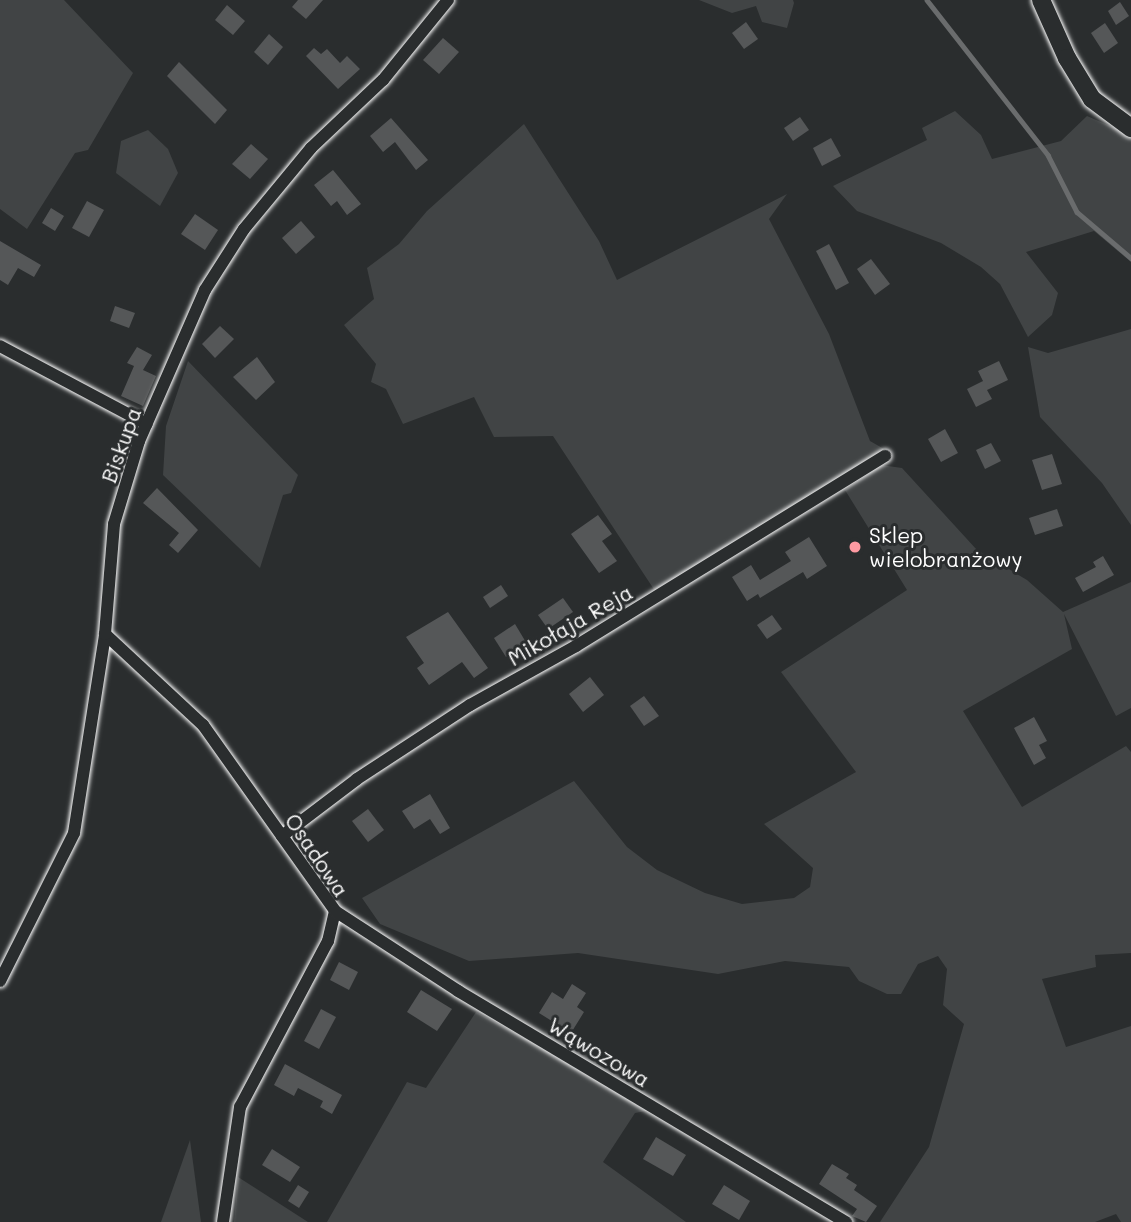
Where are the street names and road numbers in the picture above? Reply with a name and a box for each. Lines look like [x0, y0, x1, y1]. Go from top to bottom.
street label: Biskupa [96, 404, 146, 486]
street label: Mikołaja Reja [503, 579, 637, 671]
street label: Osadowa [280, 809, 354, 901]
street label: Wąwozowa [544, 1012, 654, 1092]

